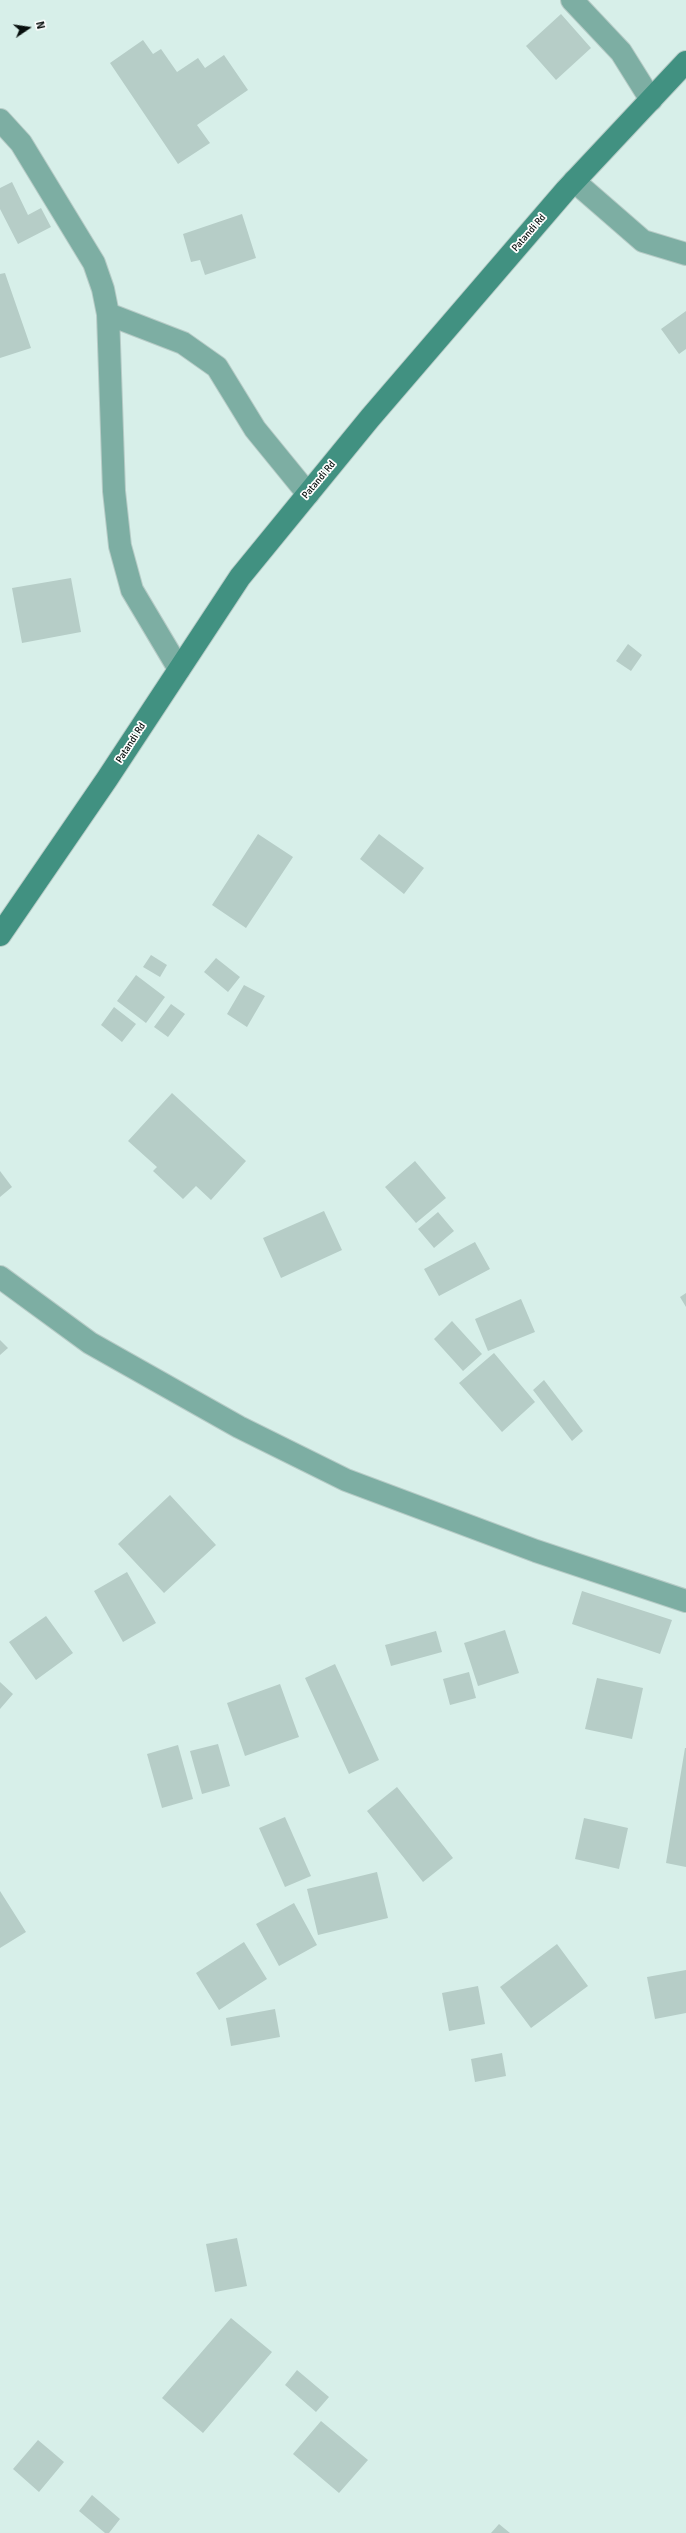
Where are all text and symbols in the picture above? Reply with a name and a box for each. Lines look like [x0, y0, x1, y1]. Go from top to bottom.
north arrow [8, 8, 48, 48]
text: N [33, 20, 47, 30]
street label: Patandi Rd [509, 212, 549, 254]
street label: Patandi Rd [300, 459, 338, 501]
street label: Patandi Rd [114, 721, 148, 765]

